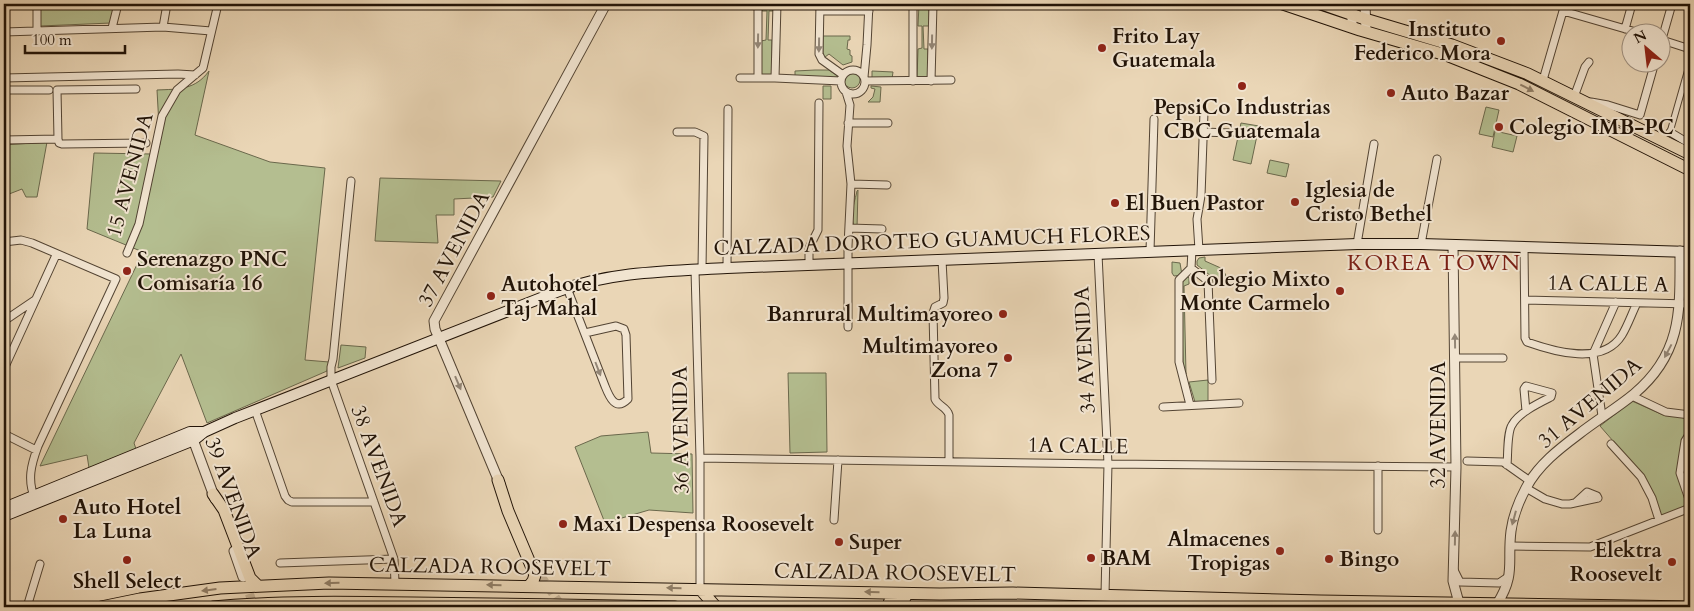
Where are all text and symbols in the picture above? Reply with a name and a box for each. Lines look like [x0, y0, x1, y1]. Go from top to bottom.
place label: Instituto Federico Mora [1354, 15, 1492, 68]
scale bar [25, 22, 125, 54]
place label: Frito Lay Guatemala [1112, 22, 1216, 75]
north arrow [1622, 22, 1672, 72]
text: N [1630, 26, 1650, 48]
text: 100 m [32, 30, 72, 50]
one-way arrow [754, 33, 762, 49]
one-way arrow [928, 35, 936, 51]
marker: Instituto Federico Mora [1495, 35, 1507, 47]
one-way arrow [815, 37, 823, 53]
marker: Frito Lay Guatemala [1096, 42, 1108, 54]
place label: Auto Bazar [1401, 79, 1510, 108]
marker: PepsiCo Industrias CBC Guatemala [1236, 80, 1248, 92]
one-way arrow [1520, 84, 1534, 92]
marker: Auto Bazar [1385, 87, 1397, 99]
place label: PepsiCo Industrias CBC Guatemala [1154, 93, 1330, 146]
street label: 15 AVENIDA [99, 110, 161, 240]
place label: Colegio IMB-PC [1509, 113, 1674, 142]
marker: Colegio IMB-PC [1493, 121, 1505, 133]
place label: Iglesia de Cristo Bethel [1305, 176, 1432, 229]
street label: 37 AVENIDA [411, 186, 497, 312]
place label: El Buen Pastor [1125, 189, 1265, 218]
marker: Iglesia de Cristo Bethel [1289, 196, 1301, 208]
marker: El Buen Pastor [1109, 197, 1121, 209]
street label: CALZADA DOROTEO GUAMUCH FLORES [713, 219, 1151, 263]
place label: Serenazgo PNC Comisaría 16 [137, 245, 287, 298]
district label: KOREA TOWN [1347, 248, 1521, 278]
marker: Serenazgo PNC Comisaría 16 [121, 265, 133, 277]
place label: Colegio Mixto Monte Carmelo [1180, 265, 1330, 318]
street label: 1A CALLE A [1547, 268, 1669, 300]
place label: Autohotel Taj Mahal [501, 270, 598, 323]
street label: 34 AVENIDA [1067, 285, 1103, 414]
marker: Colegio Mixto Monte Carmelo [1334, 285, 1346, 297]
marker: Autohotel Taj Mahal [485, 290, 497, 302]
place label: Banrural Multimayoreo [767, 300, 993, 329]
marker: Banrural Multimayoreo [997, 308, 1009, 320]
place label: Multimayoreo Zona 7 [862, 332, 998, 385]
one-way arrow [1451, 332, 1459, 348]
one-way arrow [1664, 343, 1672, 358]
street label: 31 AVENIDA [1532, 351, 1648, 455]
marker: Multimayoreo Zona 7 [1002, 352, 1014, 364]
street label: 32 AVENIDA [1424, 361, 1453, 489]
one-way arrow [594, 362, 602, 377]
street label: 36 AVENIDA [665, 366, 697, 494]
one-way arrow [455, 375, 462, 390]
street label: 38 AVENIDA [344, 401, 414, 531]
street label: 1A CALLE [1027, 431, 1129, 461]
street label: 39 AVENIDA [198, 433, 268, 563]
place label: Auto Hotel La Luna [73, 493, 181, 546]
place label: Maxi Despensa Roosevelt [573, 510, 814, 539]
one-way arrow [1510, 511, 1518, 526]
marker: Auto Hotel La Luna [57, 513, 69, 525]
marker: Maxi Despensa Roosevelt [557, 518, 569, 530]
place label: Almacenes Tropigas [1167, 525, 1270, 578]
place label: Super [849, 528, 902, 557]
one-way arrow [1451, 530, 1459, 546]
marker: Super [833, 536, 845, 548]
place label: Elektra Roosevelt [1570, 536, 1663, 589]
place label: BAM [1101, 544, 1151, 573]
marker: Almacenes Tropigas [1274, 545, 1286, 557]
place label: Bingo [1339, 545, 1399, 574]
street label: CALZADA ROOSEVELT [369, 550, 611, 584]
marker: BAM [1085, 552, 1097, 564]
marker: Bingo [1323, 553, 1335, 565]
marker: Shell Select [121, 554, 133, 566]
street label: CALZADA ROOSEVELT [774, 556, 1016, 590]
marker: Elektra Roosevelt [1666, 556, 1678, 568]
place label: Shell Select [73, 567, 182, 596]
one-way arrow [324, 579, 340, 587]
one-way arrow [486, 581, 502, 589]
one-way arrow [666, 584, 682, 592]
one-way arrow [200, 586, 216, 594]
one-way arrow [863, 588, 879, 596]

